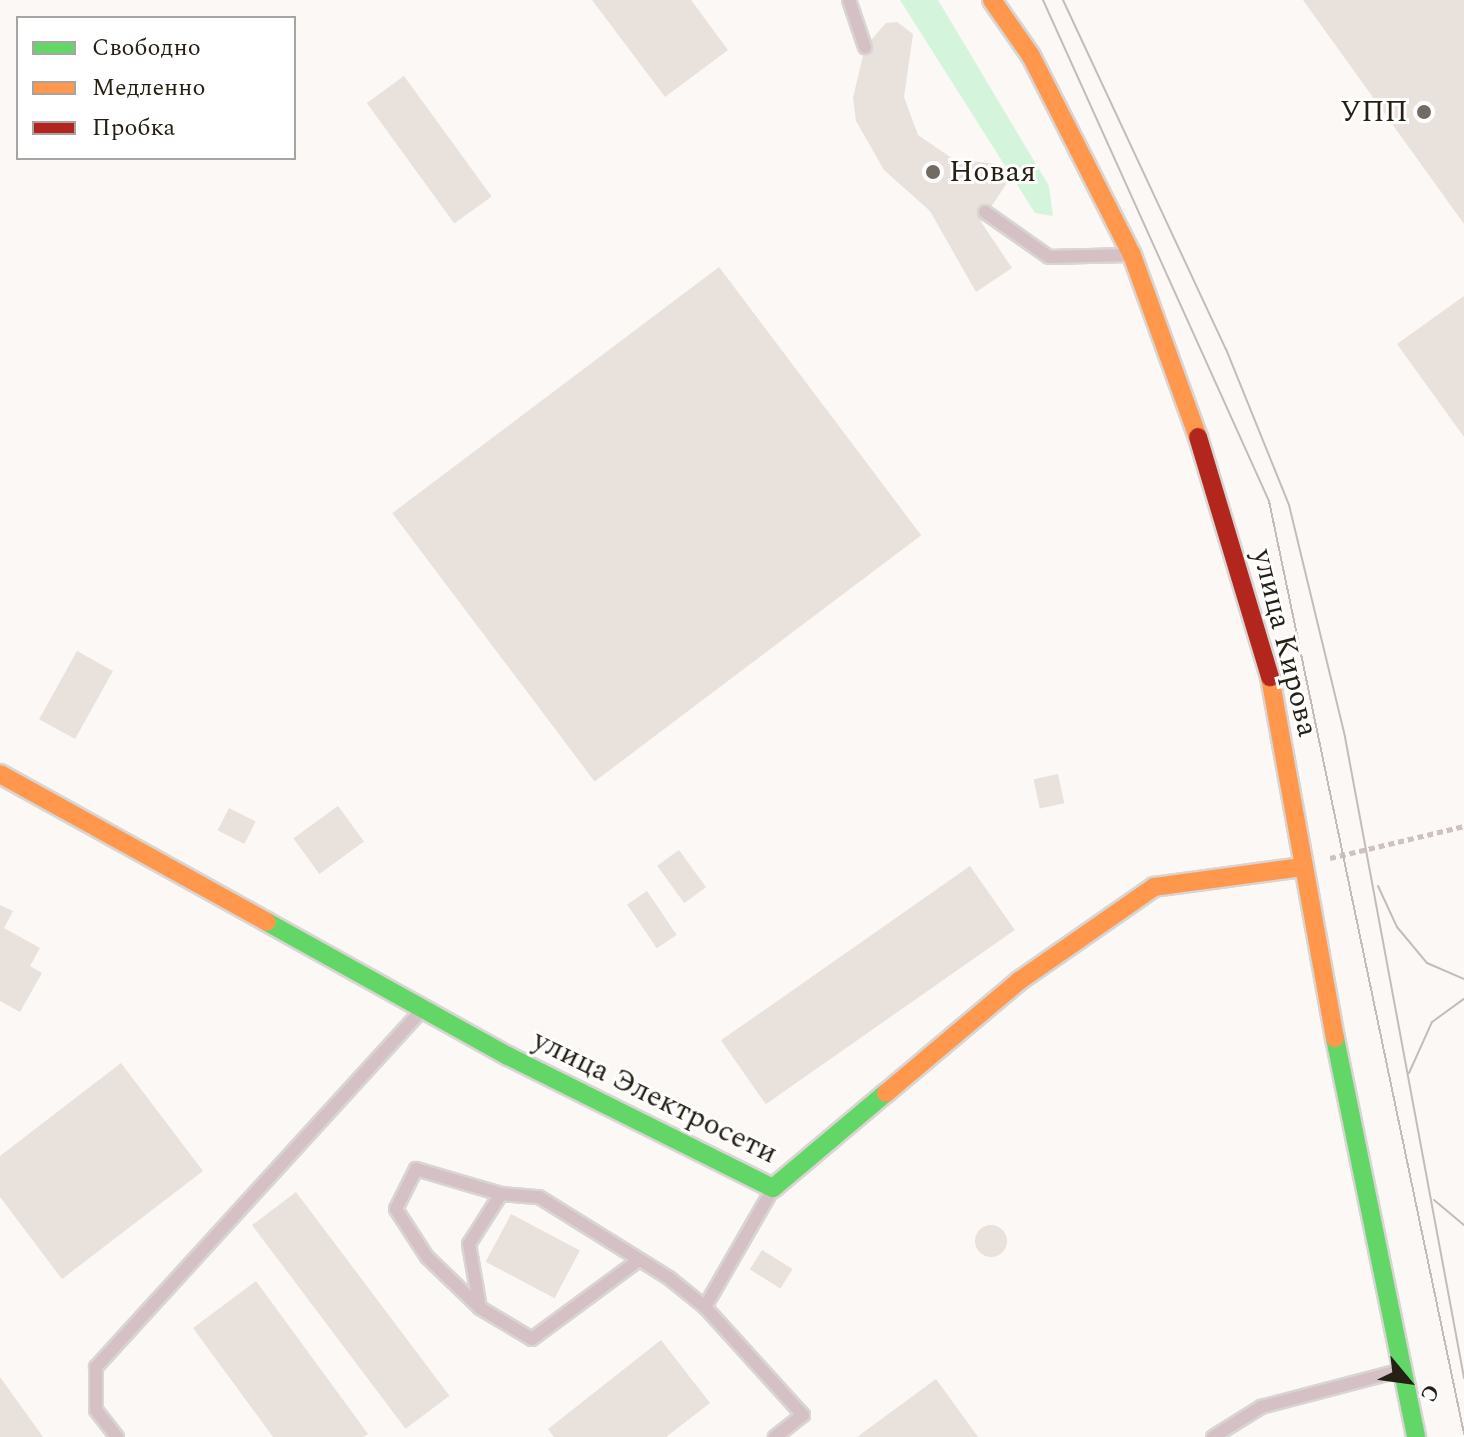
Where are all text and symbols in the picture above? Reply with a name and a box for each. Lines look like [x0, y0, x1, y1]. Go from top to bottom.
legend [16, 16, 296, 160]
text: Свободно [92, 30, 201, 66]
text: Медленно [92, 70, 205, 106]
place label: УПП [1340, 94, 1408, 130]
marker: УПП [1415, 103, 1433, 121]
text: Пробка [92, 110, 175, 146]
place label: Новая [949, 154, 1036, 190]
marker: Новая [924, 163, 942, 181]
street label: улица Кирова [1244, 546, 1326, 740]
street label: улица Электросети [527, 1022, 783, 1172]
north arrow [1368, 1341, 1448, 1421]
text: С [1411, 1378, 1448, 1408]

